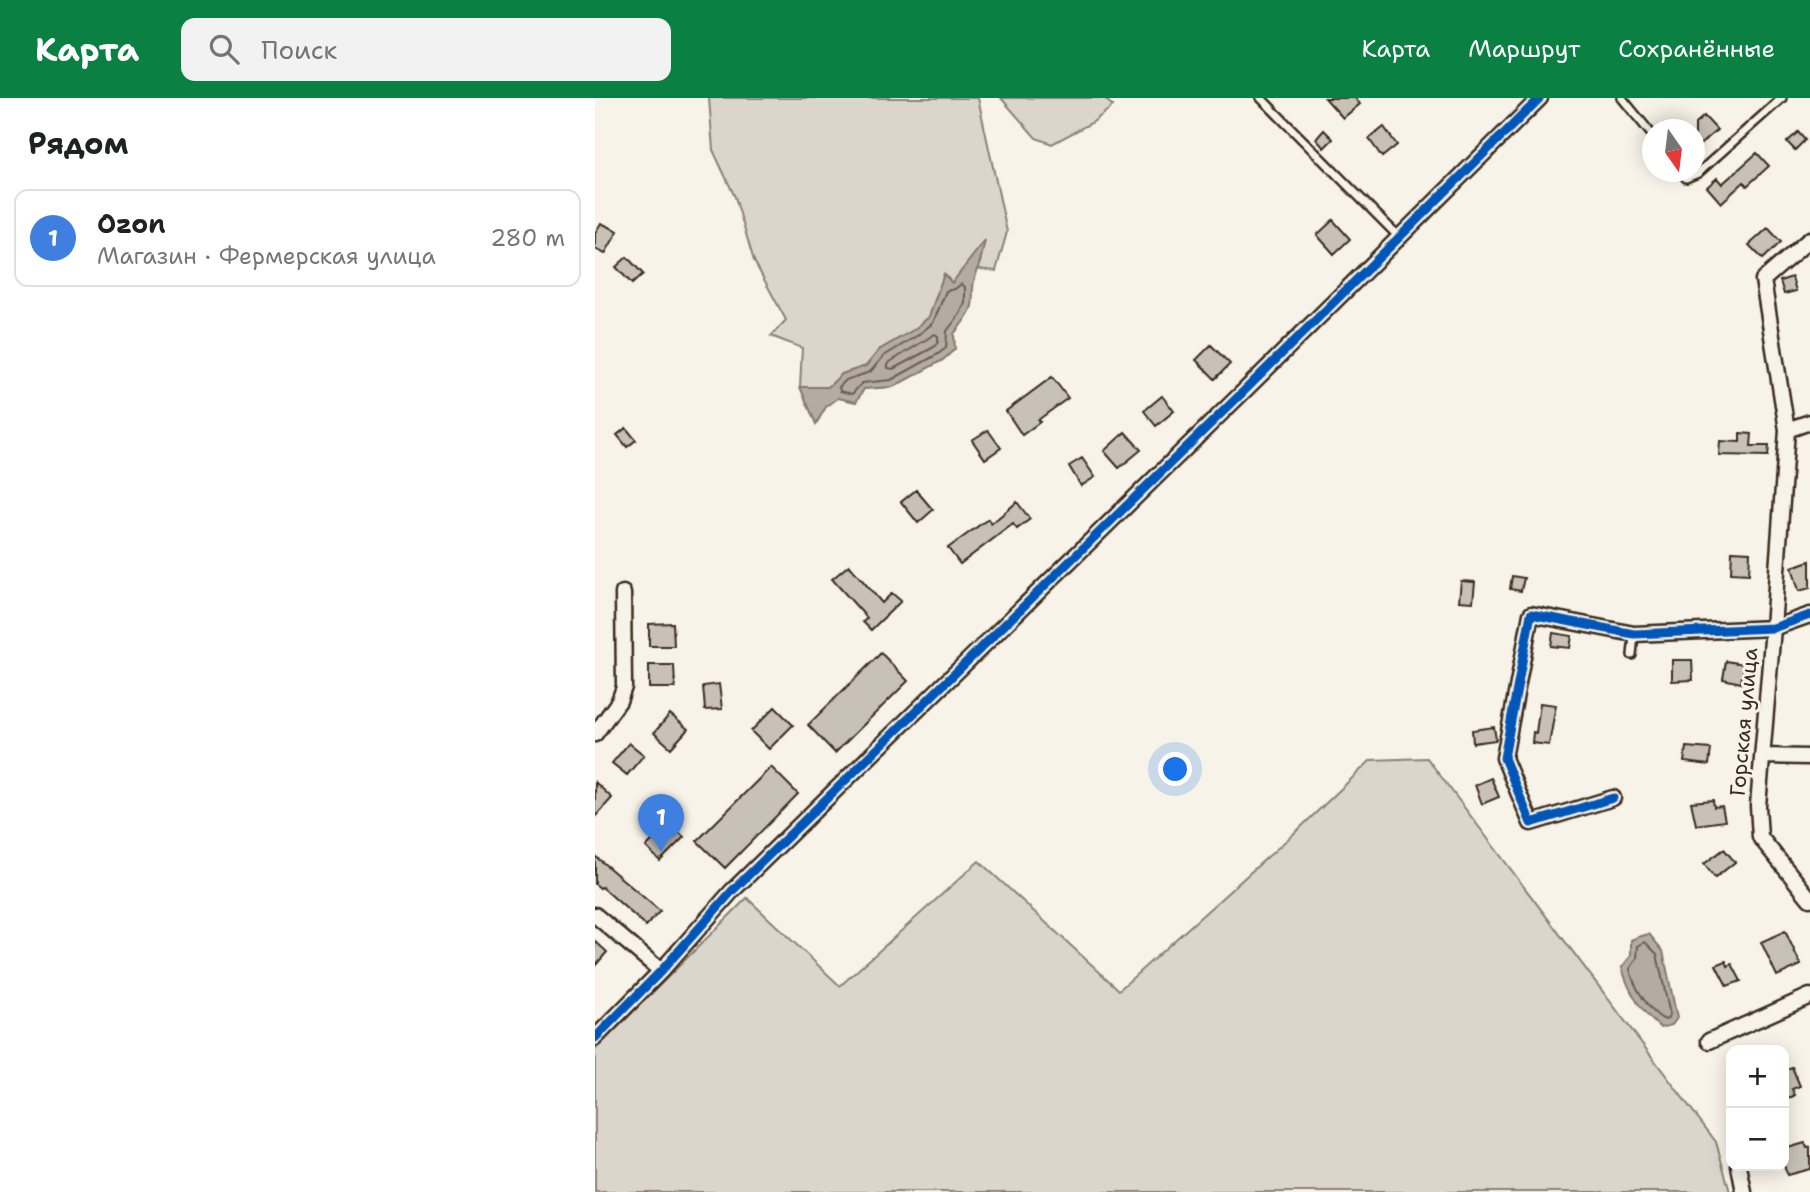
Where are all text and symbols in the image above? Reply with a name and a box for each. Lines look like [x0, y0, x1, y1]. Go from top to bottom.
search box [181, 18, 671, 81]
text: Карта [35, 27, 139, 72]
icon: search [205, 30, 243, 68]
text: Поиск [261, 32, 337, 67]
text: Карта [1362, 33, 1430, 65]
text: Маршрут [1468, 33, 1580, 65]
text: Сохранённые [1618, 33, 1775, 65]
north arrow [1642, 119, 1705, 182]
text: Рядом [28, 123, 128, 164]
text: Ozon [97, 206, 166, 241]
text: 1 [48, 223, 58, 253]
text: 280 m [490, 223, 565, 253]
text: Магазин · Фермерская улица [97, 241, 436, 271]
street label: Горская улица [1724, 647, 1764, 797]
your location [1158, 752, 1192, 786]
pin: 1 [638, 794, 684, 852]
map controls [1726, 1045, 1789, 1171]
button: + [1726, 1045, 1789, 1108]
button: − [1726, 1108, 1789, 1171]

